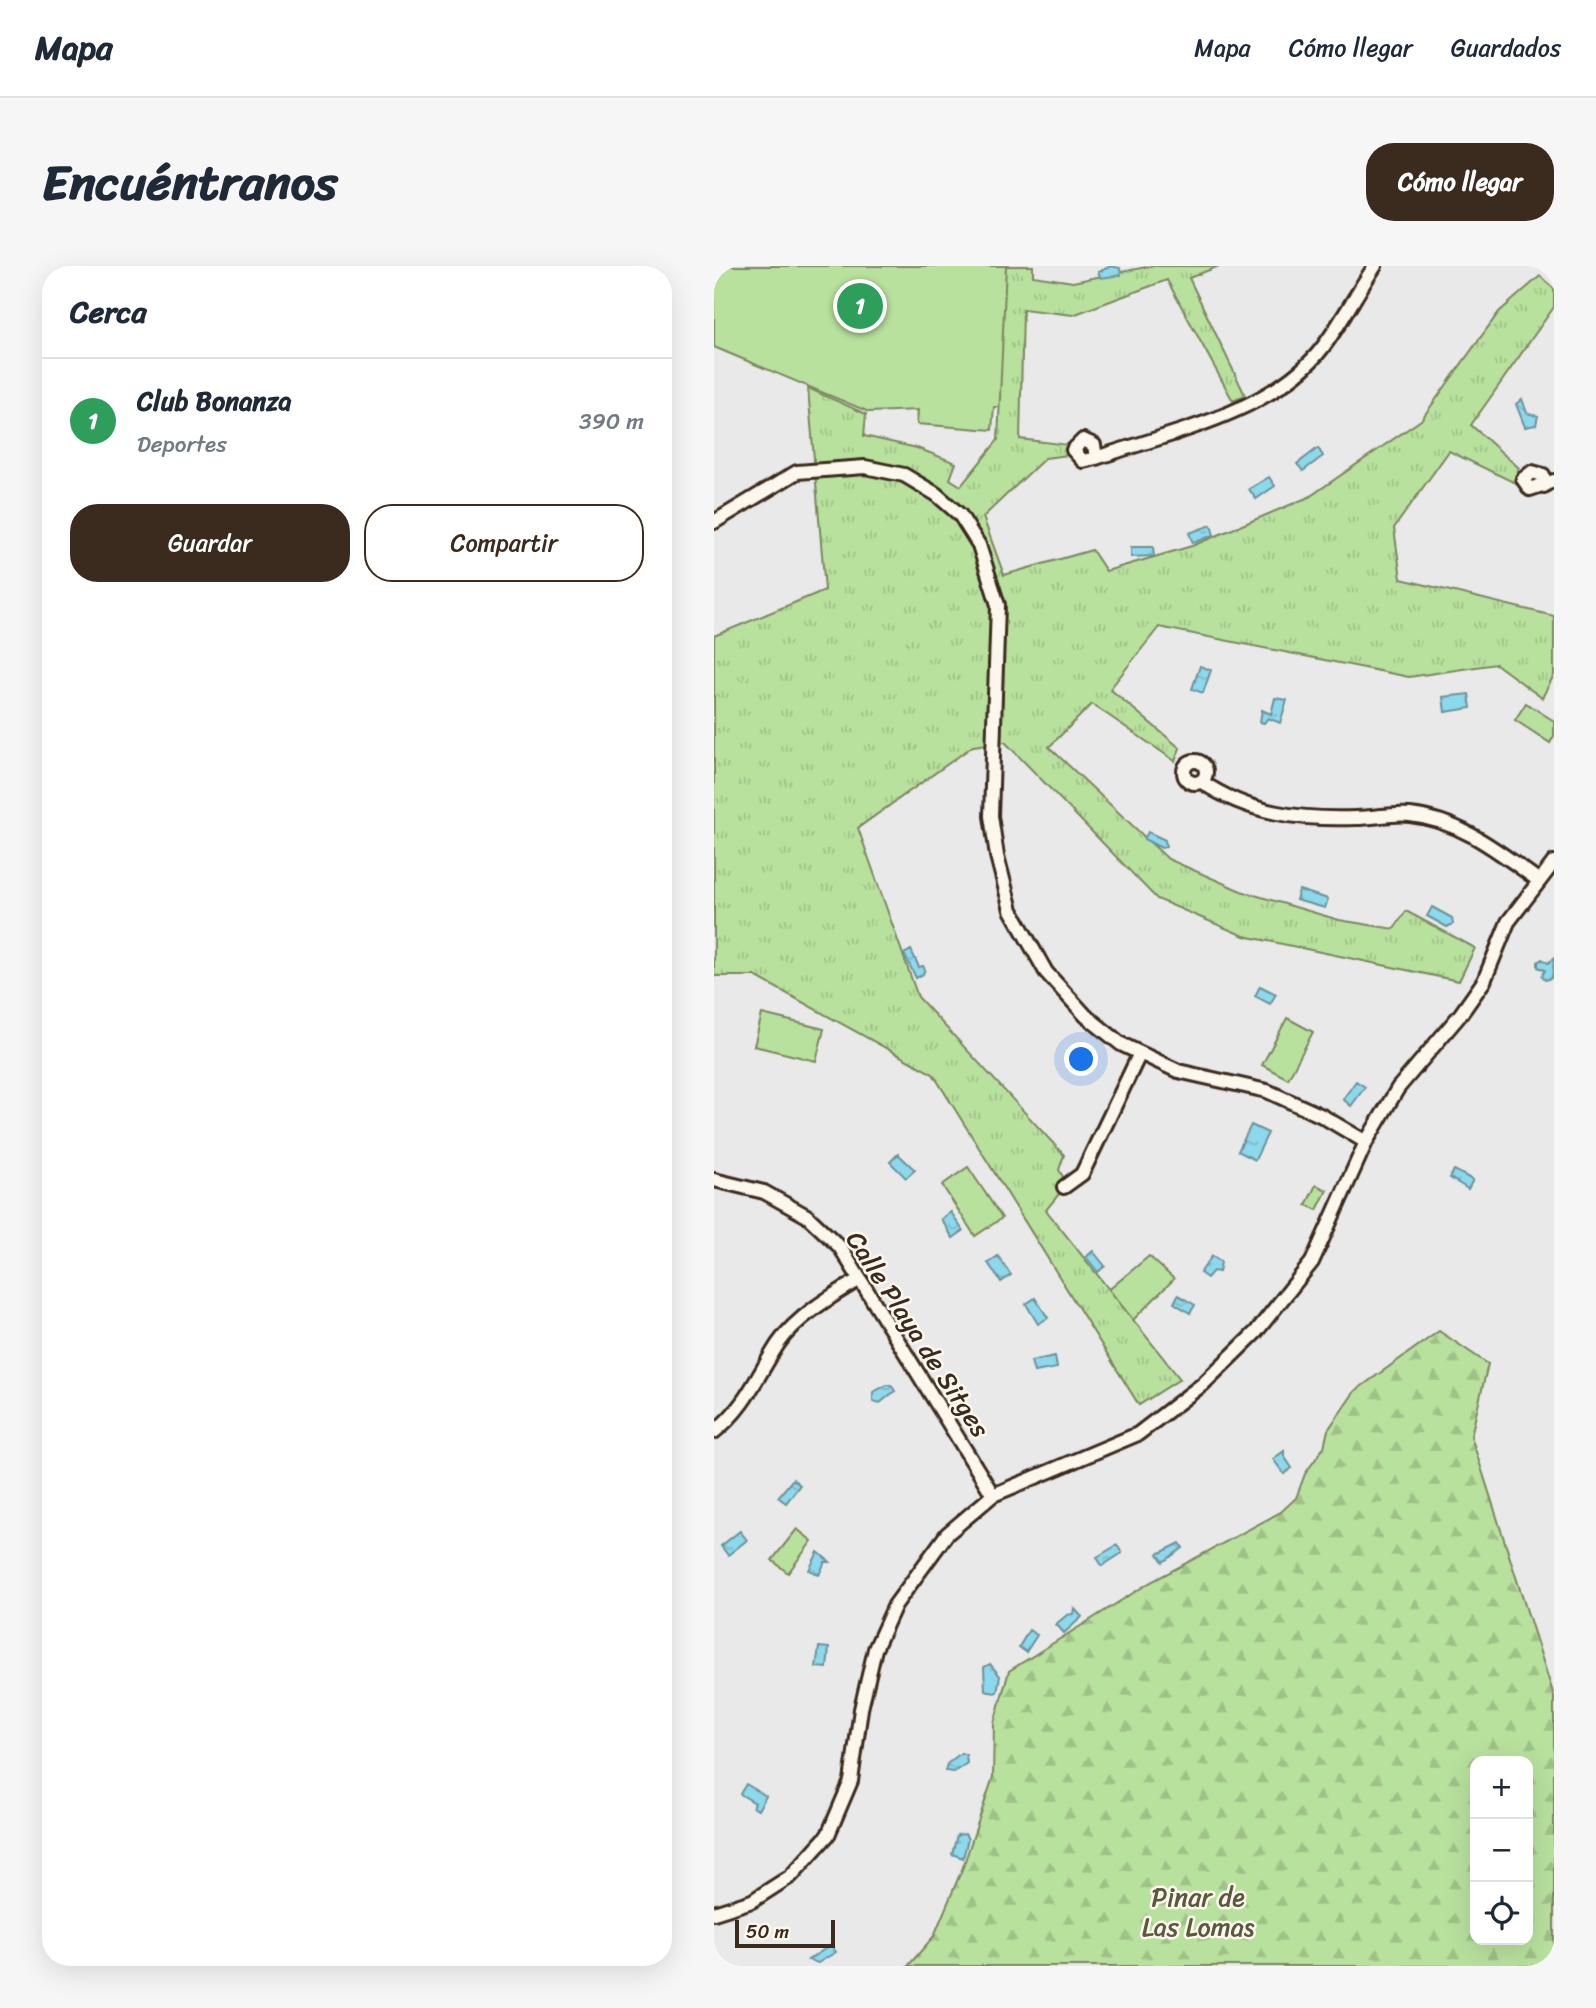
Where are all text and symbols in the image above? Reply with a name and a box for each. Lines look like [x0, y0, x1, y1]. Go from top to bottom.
text: Mapa [35, 19, 112, 77]
text: Mapa [1194, 27, 1251, 69]
text: Cómo llegar [1289, 27, 1413, 69]
text: Guardados [1451, 27, 1561, 69]
text: Encuéntranos [42, 139, 338, 226]
button: Cómo llegar [1366, 143, 1554, 221]
pin: 1 [837, 280, 883, 332]
text: Cerca [70, 285, 146, 339]
text: Club Bonanza [137, 378, 292, 424]
text: 1 [88, 401, 98, 442]
text: 390 m [579, 401, 644, 442]
text: Deportes [137, 424, 227, 465]
button: Guardar [70, 504, 350, 582]
button: Compartir [364, 504, 644, 582]
your location [1064, 1042, 1098, 1076]
street label: Calle Playa de Sitges [833, 1221, 1003, 1447]
map controls [1470, 1756, 1533, 1945]
button: + [1470, 1756, 1533, 1819]
button: − [1470, 1819, 1533, 1882]
park label: Pinar de Las Lomas [1142, 1874, 1255, 1950]
button: locate [1470, 1882, 1533, 1945]
text: 50 m [746, 1915, 789, 1948]
scale bar [735, 1917, 835, 1949]

